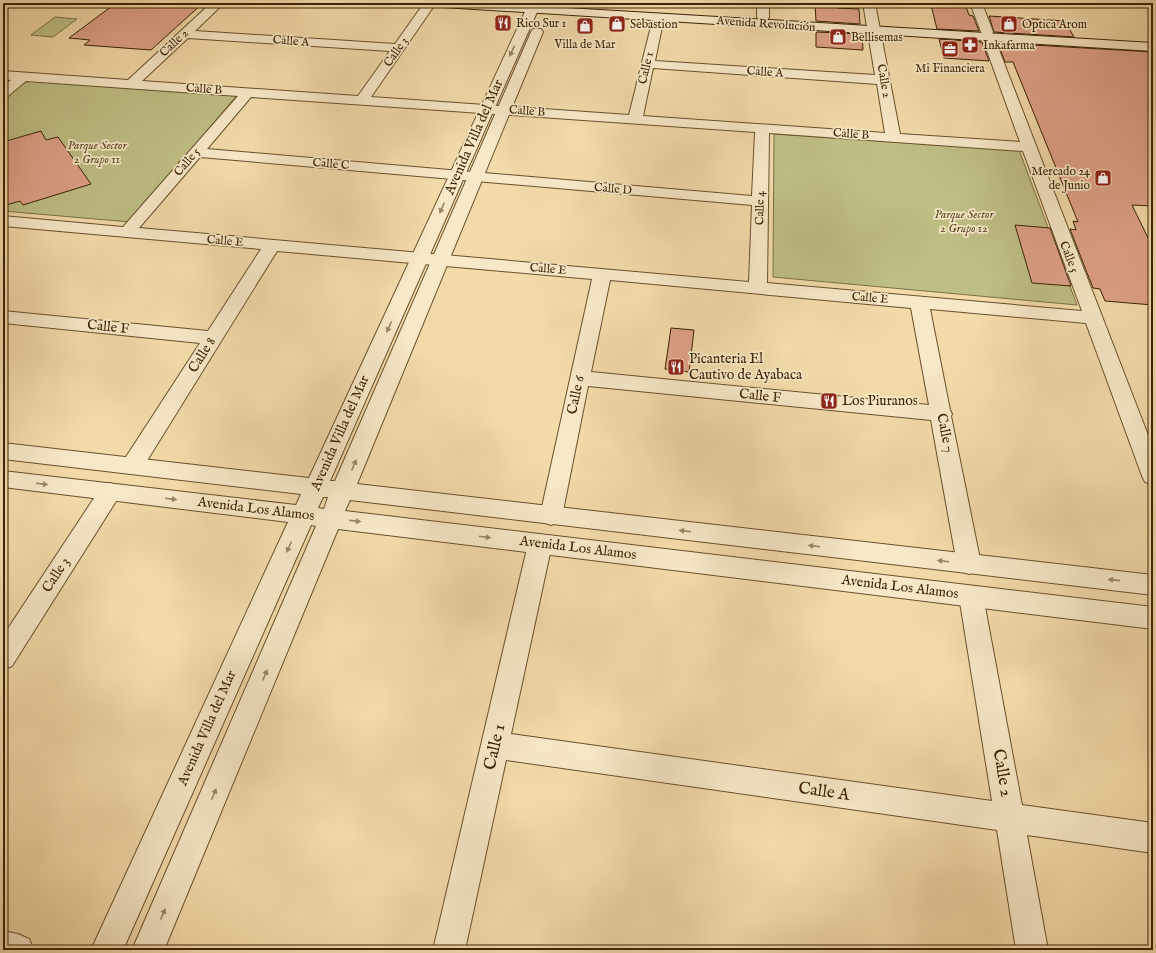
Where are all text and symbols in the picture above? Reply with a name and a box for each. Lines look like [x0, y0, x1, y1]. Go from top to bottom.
restaurant icon: Rico Sur 1 [493, 13, 513, 33]
street label: Avenida Revolución [715, 13, 817, 35]
shop icon: Sebastion [607, 14, 627, 34]
shop icon: Optica Arom [999, 14, 1019, 34]
place label: Rico Sur 1 [516, 16, 566, 31]
shop icon: Villa de Mar [575, 16, 595, 36]
place label: Sebastion [630, 17, 678, 32]
place label: Optica Arom [1022, 17, 1087, 33]
street label: Calle 2 [156, 26, 192, 60]
shop icon: Bellisemas [828, 27, 848, 47]
place label: Bellisemas [851, 30, 903, 45]
street label: Calle A [272, 32, 311, 50]
street label: Calle 3 [380, 34, 412, 70]
pharmacy icon: Inkafarma [960, 35, 980, 55]
place label: Villa de Mar [554, 37, 616, 52]
place label: Inkafarma [983, 38, 1035, 53]
office icon: Mi Financiera [940, 39, 960, 59]
one-way arrow [509, 45, 516, 57]
street label: Calle 1 [635, 50, 657, 86]
place label: Mi Financiera [915, 61, 985, 76]
street label: Calle A [746, 63, 785, 81]
street label: Calle 2 [874, 63, 894, 99]
street label: Avenida Villa del Mar [440, 77, 507, 198]
street label: Calle B [185, 80, 223, 98]
street label: Calle B [508, 102, 546, 120]
street label: Calle B [832, 125, 870, 143]
park label: Parque Sector 2 Grupo 11 [68, 138, 127, 167]
street label: Calle 5 [171, 144, 204, 179]
street label: Calle C [312, 155, 350, 173]
place label: Mercado 24 de Junio [1032, 164, 1091, 194]
shop icon: Mercado 24 de Junio [1093, 168, 1113, 188]
street label: Calle D [593, 180, 633, 198]
street label: Calle 4 [752, 191, 768, 225]
one-way arrow [439, 202, 445, 214]
park label: Parque Sector 2 Grupo 12 [935, 207, 994, 236]
street label: Calle E [206, 232, 244, 250]
street label: Calle 5 [1056, 239, 1082, 276]
street label: Calle E [529, 260, 567, 278]
street label: Calle E [851, 289, 889, 307]
street label: Calle F [86, 316, 130, 338]
one-way arrow [386, 321, 392, 332]
street label: Calle 8 [184, 334, 220, 376]
place label: Picanteria El Cautivo de Ayabaca [689, 350, 803, 384]
restaurant icon: Picanteria El Cautivo de Ayabaca [666, 357, 686, 377]
street label: Avenida Villa del Mar [306, 373, 373, 494]
street label: Calle 6 [563, 373, 589, 416]
street label: Calle F [738, 385, 782, 407]
restaurant icon: Los Piuranos [819, 391, 839, 411]
place label: Los Piuranos [842, 392, 918, 410]
street label: Calle 7 [932, 412, 958, 454]
one-way arrow [351, 459, 357, 471]
one-way arrow [36, 481, 48, 487]
street label: Avenida Los Alamos [196, 493, 316, 525]
one-way arrow [165, 496, 177, 502]
one-way arrow [349, 518, 362, 525]
one-way arrow [679, 528, 691, 534]
street label: Avenida Los Alamos [518, 532, 638, 564]
one-way arrow [478, 534, 491, 540]
one-way arrow [286, 541, 292, 553]
one-way arrow [808, 543, 820, 549]
street label: Calle 3 [38, 554, 74, 596]
one-way arrow [937, 557, 949, 564]
street label: Avenida Los Alamos [840, 571, 960, 603]
one-way arrow [1108, 577, 1120, 583]
street label: Avenida Villa del Mar [173, 668, 240, 789]
one-way arrow [262, 668, 268, 680]
street label: Calle 1 [480, 722, 510, 772]
street label: Calle 2 [987, 747, 1017, 799]
street label: Calle A [797, 778, 852, 806]
one-way arrow [211, 789, 217, 800]
one-way arrow [160, 909, 166, 920]

